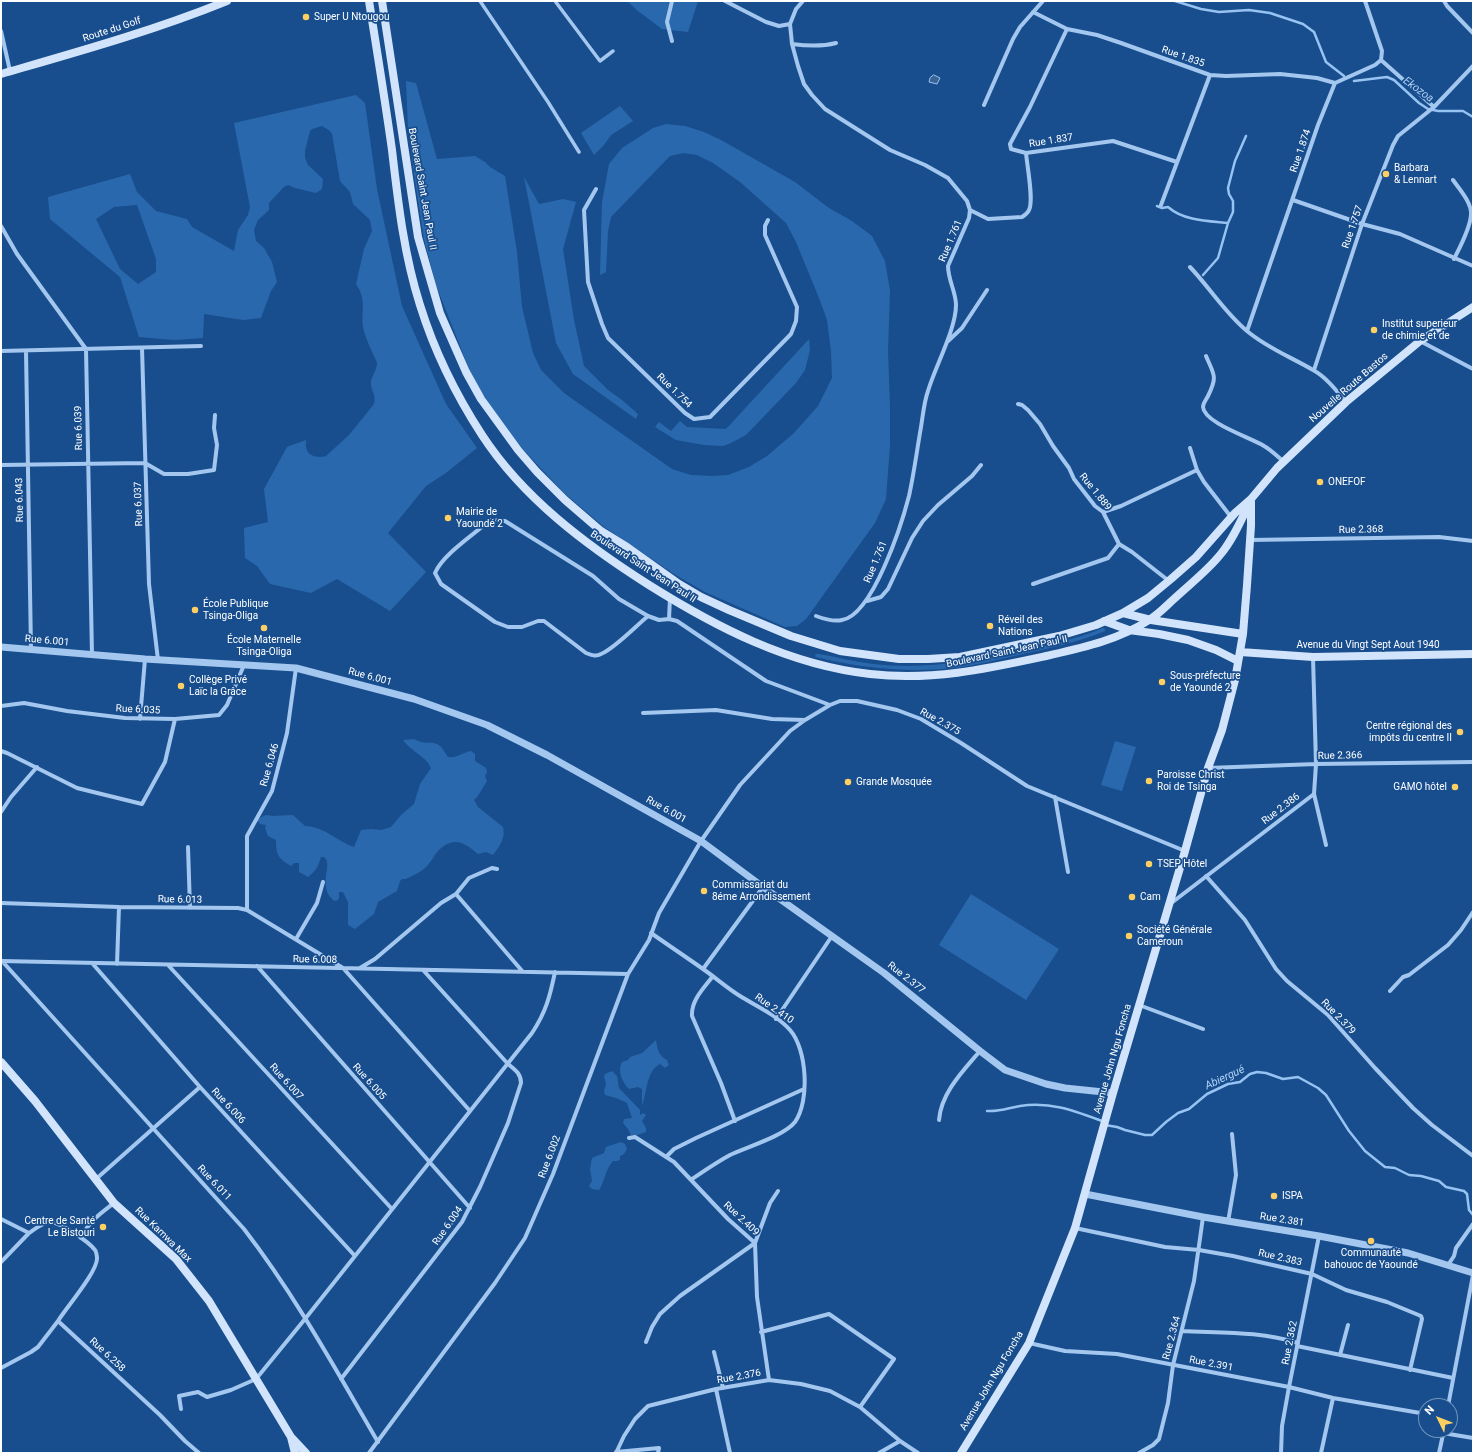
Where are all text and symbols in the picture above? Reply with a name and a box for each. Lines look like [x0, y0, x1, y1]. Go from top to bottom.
place label: Super U Ntougou [314, 11, 390, 23]
marker: Super U Ntougou [301, 12, 311, 22]
street label: Route du Golf [81, 15, 143, 45]
street label: Rue 1.835 [1160, 44, 1206, 70]
water label: Ekozoa [1400, 74, 1436, 106]
street label: Boulevard Saint Jean Paul II [405, 127, 439, 251]
street label: Rue 1.874 [1288, 128, 1314, 174]
street label: Rue 1.837 [1028, 132, 1074, 150]
place label: Barbara & Lennart [1394, 162, 1437, 186]
marker: Barbara & Lennart [1381, 169, 1391, 179]
street label: Rue 1.757 [1340, 204, 1366, 250]
street label: Rue 1.761 [937, 218, 965, 264]
place label: Institut superieur de chimie et de [1382, 318, 1457, 342]
marker: Institut superieur de chimie et de [1369, 325, 1379, 335]
street label: Nouvelle Route Bastos [1307, 351, 1391, 425]
street label: Rue 1.754 [654, 371, 694, 411]
street label: Rue 6.039 [73, 406, 85, 450]
street label: Rue 1.889 [1076, 471, 1114, 513]
place label: ONEFOF [1328, 476, 1366, 488]
marker: ONEFOF [1315, 477, 1325, 487]
street label: Rue 6.043 [14, 478, 26, 522]
street label: Rue 6.037 [132, 482, 146, 526]
place label: Mairie de Yaoundé 2 [456, 506, 503, 530]
marker: Mairie de Yaoundé 2 [443, 513, 453, 523]
street label: Rue 2.368 [1339, 524, 1383, 536]
street label: Boulevard Saint Jean Paul II [588, 528, 698, 606]
street label: Rue 1.761 [862, 539, 890, 585]
place label: École Publique Tsinga-Oliga [203, 598, 269, 622]
marker: École Publique Tsinga-Oliga [190, 605, 200, 615]
place label: Réveil des Nations [998, 614, 1043, 638]
marker: Réveil des Nations [985, 621, 995, 631]
marker: École Maternelle Tsinga-Oliga [259, 623, 269, 633]
street label: Rue 6.001 [24, 633, 70, 649]
street label: Boulevard Saint Jean Paul II [945, 633, 1069, 671]
place label: École Maternelle Tsinga-Oliga [227, 634, 301, 658]
street label: Avenue du Vingt Sept Aout 1940 [1296, 639, 1440, 651]
street label: Rue 6.001 [347, 665, 393, 689]
place label: Sous-préfecture de Yaoundé 2 [1170, 670, 1241, 694]
place label: Collège Privé Laïc la Grâce [189, 674, 247, 698]
marker: Sous-préfecture de Yaoundé 2 [1157, 677, 1167, 687]
marker: Collège Privé Laïc la Grâce [176, 681, 186, 691]
street label: Rue 6.035 [115, 703, 161, 717]
street label: Rue 2.375 [918, 706, 962, 738]
place label: Centre régional des impôts du centre II [1366, 720, 1452, 744]
marker: Centre régional des impôts du centre II [1455, 727, 1465, 737]
street label: Rue 6.046 [258, 742, 282, 788]
street label: Rue 2.366 [1318, 750, 1362, 762]
place label: Paroisse Christ Roi de Tsinga [1157, 769, 1224, 792]
place label: Grande Mosquée [856, 776, 932, 788]
marker: Paroisse Christ Roi de Tsinga [1144, 776, 1154, 786]
marker: Grande Mosquée [843, 777, 853, 787]
place label: GAMO hôtel [1393, 781, 1447, 793]
marker: GAMO hôtel [1450, 782, 1460, 792]
street label: Rue 2.386 [1260, 791, 1302, 827]
street label: Rue 6.001 [644, 794, 688, 826]
place label: TSEP Hôtel [1157, 858, 1207, 870]
marker: TSEP Hôtel [1144, 859, 1154, 869]
place label: Commissariat du 8éme Arrondissement [712, 879, 810, 902]
marker: Commissariat du 8éme Arrondissement [699, 886, 709, 896]
place label: Cam [1140, 891, 1161, 903]
marker: Cam [1127, 892, 1137, 902]
street label: Rue 6.013 [158, 894, 202, 906]
place label: Société Générale Cameroun [1137, 924, 1212, 948]
marker: Société Générale Cameroun [1124, 931, 1134, 941]
street label: Rue 6.008 [293, 954, 337, 966]
street label: Rue 2.377 [885, 960, 927, 996]
street label: Rue 2.410 [752, 991, 796, 1027]
street label: Rue 2.379 [1318, 997, 1358, 1037]
street label: Avenue John Ngu Foncha [1092, 1003, 1134, 1115]
street label: Rue 6.007 [267, 1061, 305, 1103]
street label: Rue 6.005 [350, 1061, 388, 1103]
water label: Abiergué [1203, 1063, 1247, 1093]
street label: Rue 6.006 [208, 1086, 248, 1126]
street label: Rue 6.002 [536, 1134, 564, 1180]
street label: Rue 6.011 [194, 1163, 234, 1203]
place label: ISPA [1282, 1190, 1303, 1202]
marker: ISPA [1269, 1191, 1279, 1201]
street label: Rue 2.409 [721, 1199, 761, 1239]
street label: Rue 6.004 [430, 1204, 466, 1248]
street label: Rue Kamwa Max [132, 1205, 194, 1265]
street label: Rue 2.381 [1259, 1211, 1305, 1229]
place label: Centre de Santé Le Bistouri [24, 1215, 95, 1238]
marker: Centre de Santé Le Bistouri [98, 1222, 108, 1232]
marker: Communauté bahouoc de Yaoundé [1366, 1236, 1376, 1246]
street label: Rue 2.383 [1257, 1247, 1303, 1269]
place label: Communauté bahouoc de Yaoundé [1324, 1247, 1418, 1270]
street label: Rue 2.364 [1160, 1315, 1184, 1361]
street label: Rue 2.362 [1280, 1320, 1300, 1366]
street label: Avenue John Ngu Foncha [958, 1329, 1026, 1433]
street label: Rue 6.258 [87, 1335, 127, 1375]
street label: Rue 2.391 [1188, 1354, 1234, 1374]
street label: Rue 2.376 [716, 1367, 762, 1387]
north arrow [1418, 1398, 1458, 1438]
text: N [1422, 1403, 1437, 1417]

